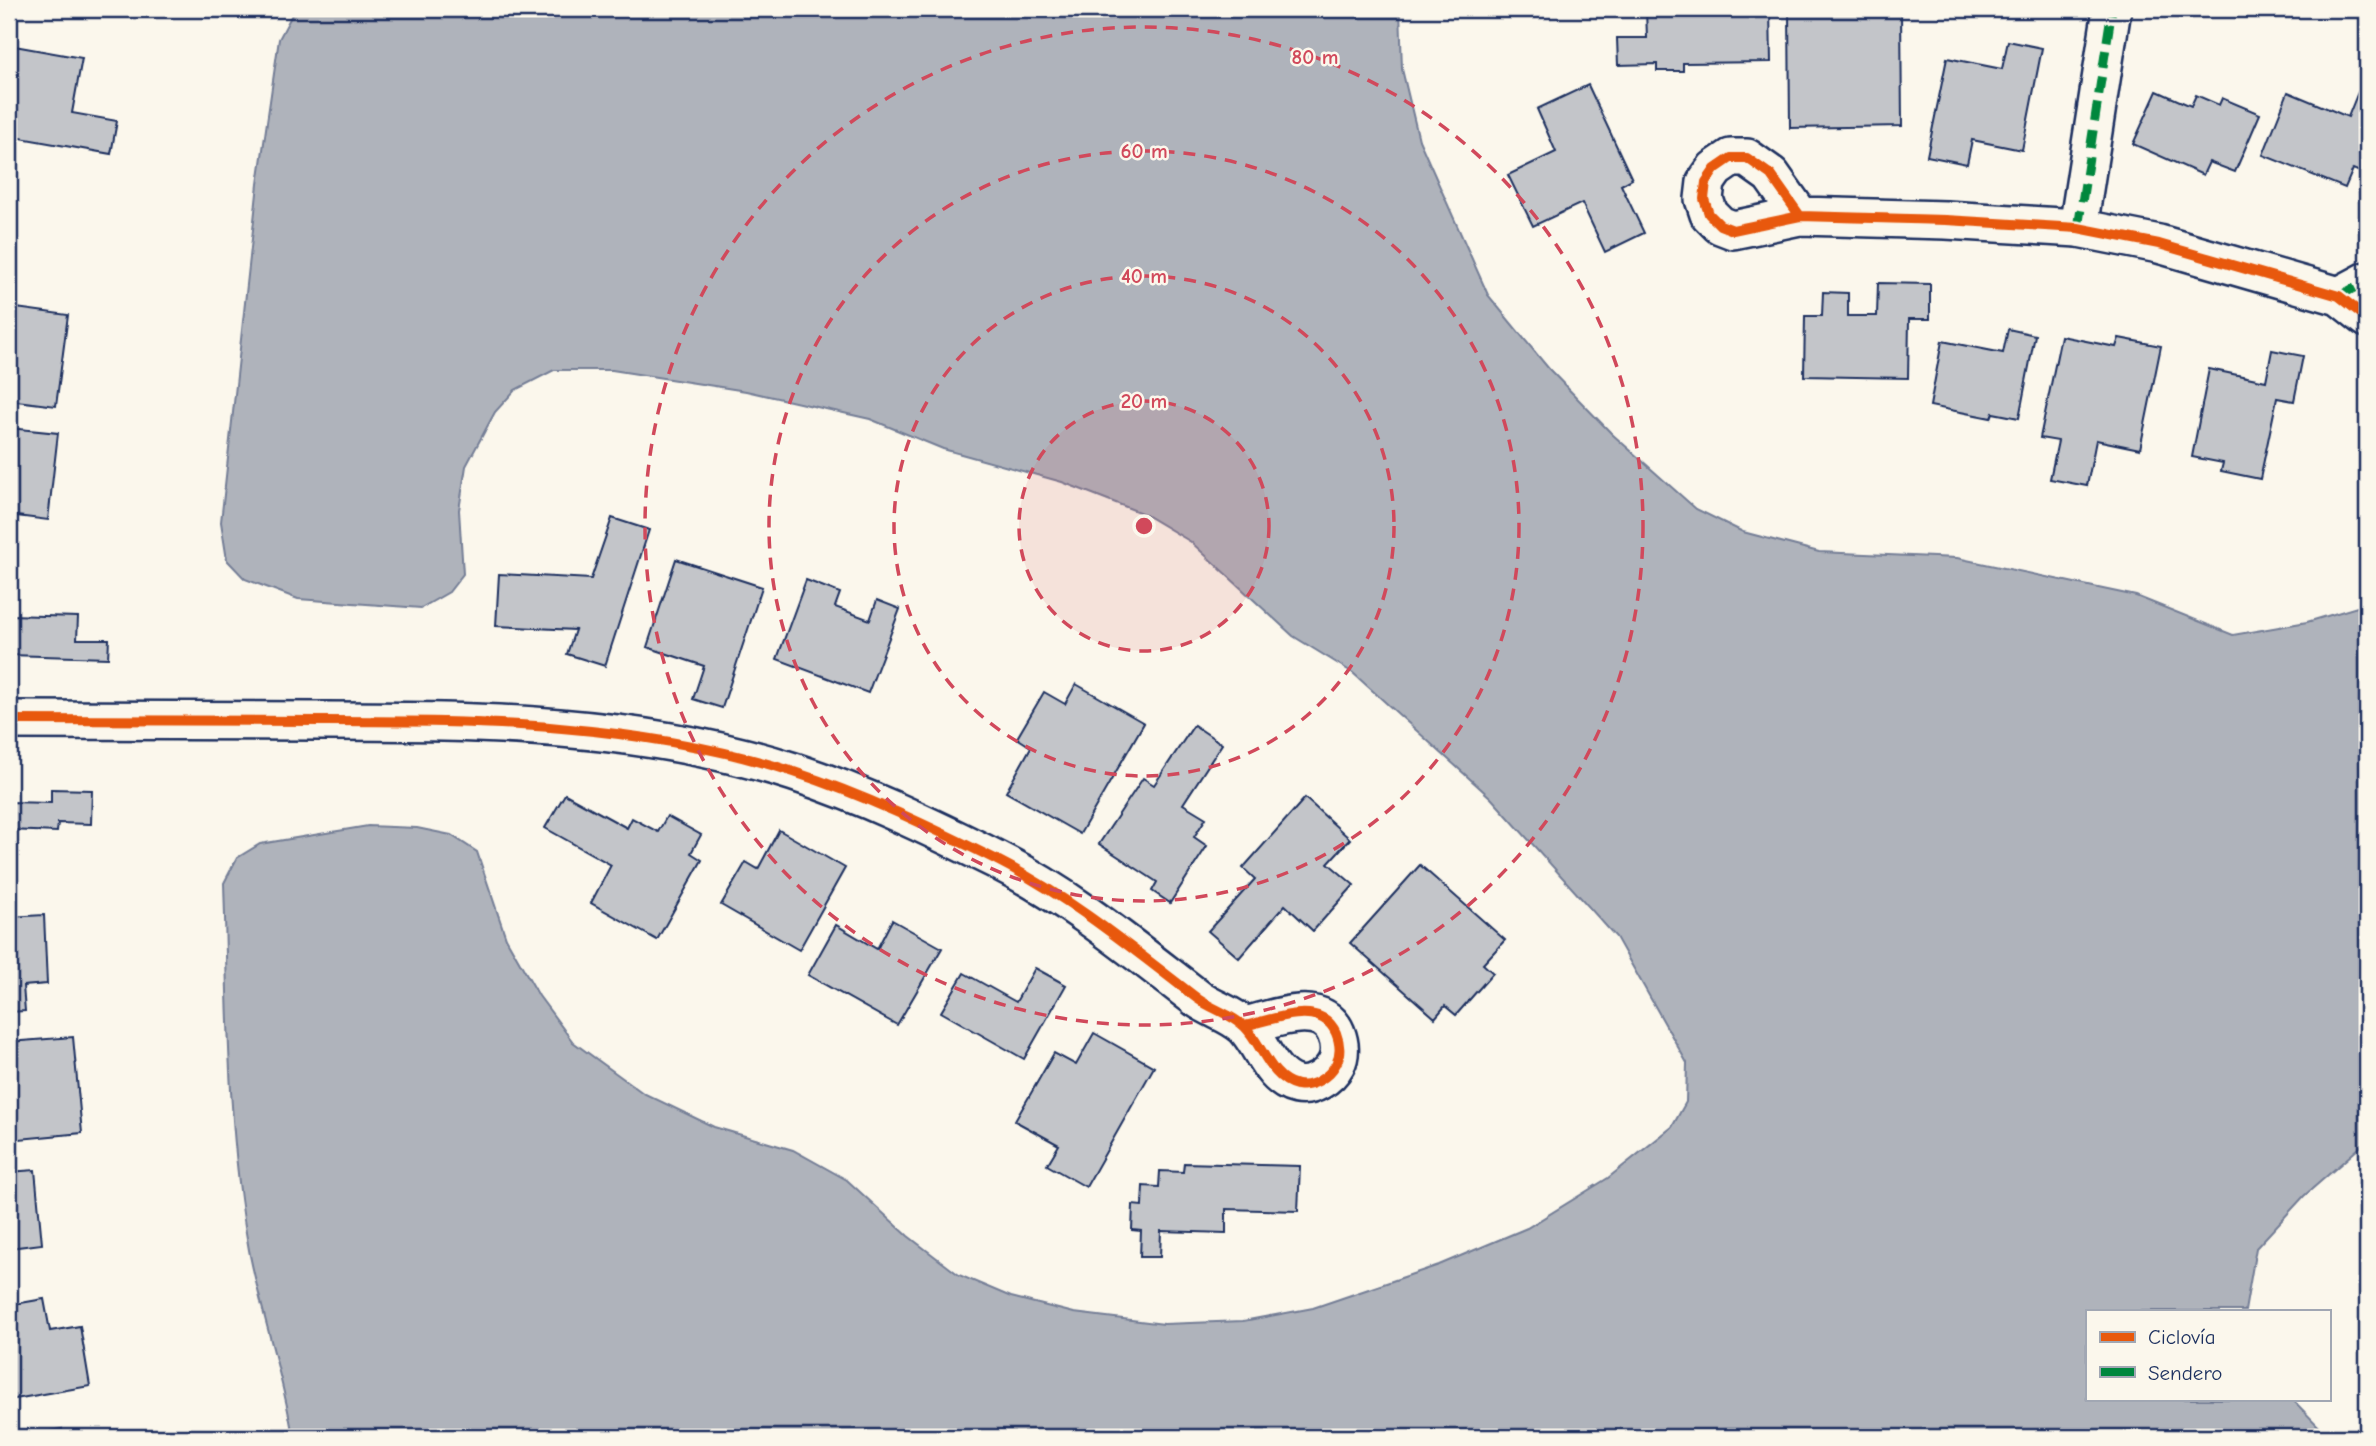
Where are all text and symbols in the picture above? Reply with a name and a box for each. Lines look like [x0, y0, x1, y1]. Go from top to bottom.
text: 80 m [1292, 45, 1338, 69]
text: 60 m [1120, 139, 1168, 163]
text: 40 m [1121, 264, 1167, 288]
text: 20 m [1121, 389, 1167, 413]
centre of rings [1132, 514, 1156, 538]
legend [2086, 1310, 2330, 1400]
text: Ciclovía [2148, 1325, 2216, 1349]
text: Sendero [2148, 1361, 2222, 1385]

